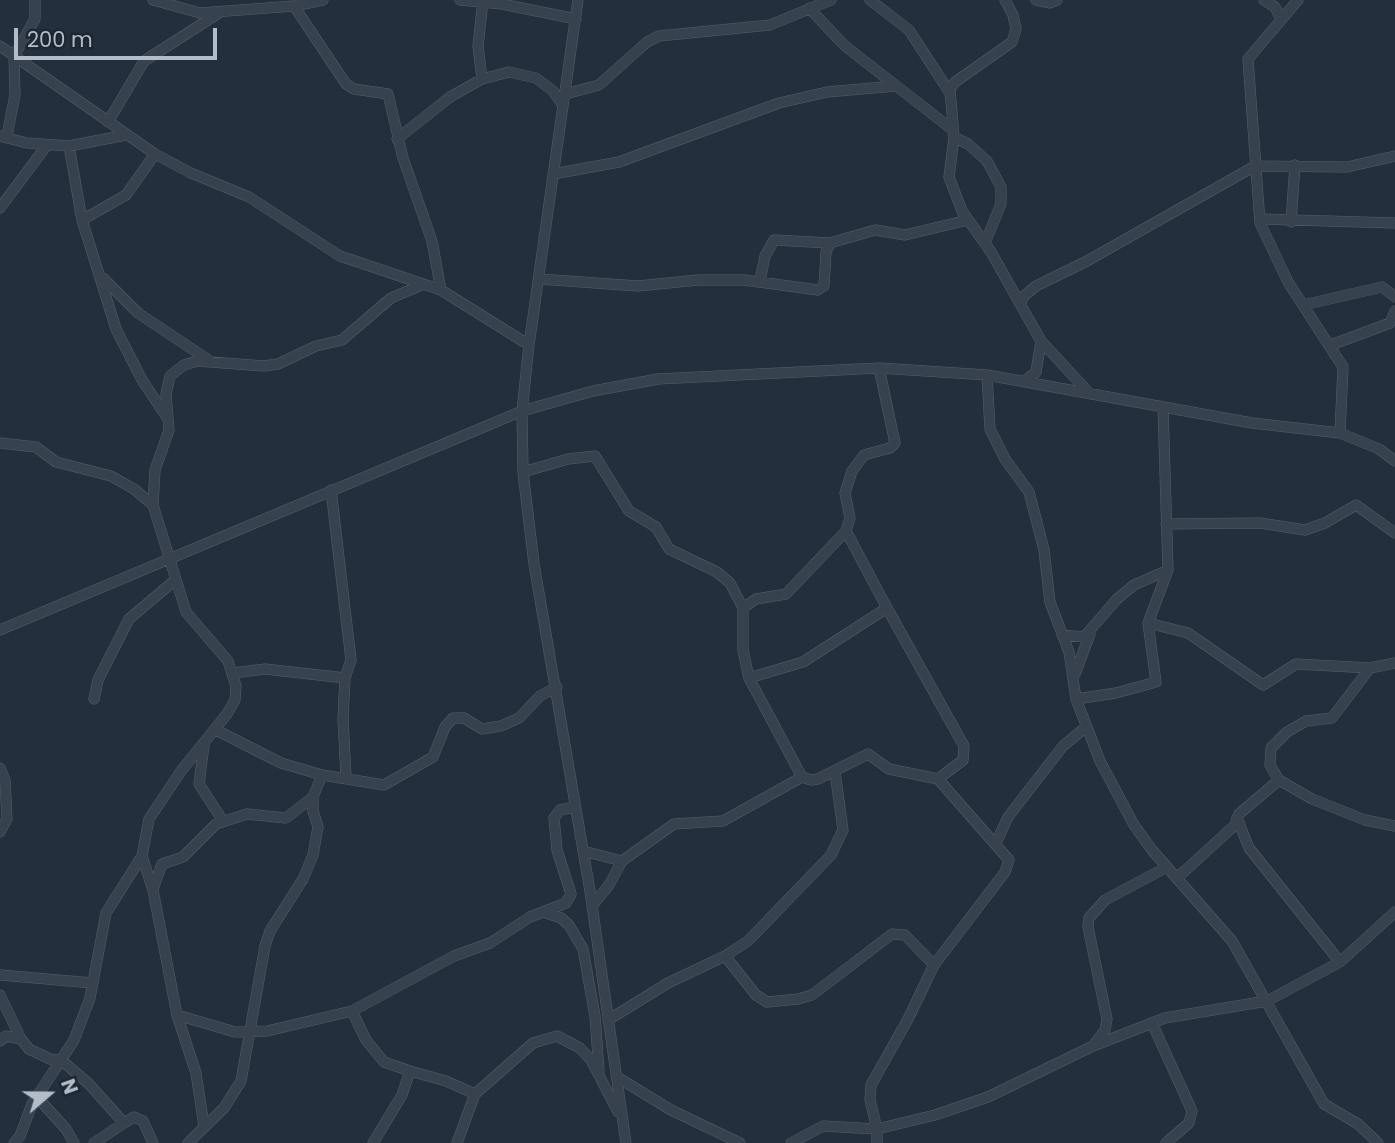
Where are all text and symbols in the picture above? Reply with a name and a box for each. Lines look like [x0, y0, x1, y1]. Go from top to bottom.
scale bar [18, 14, 220, 58]
text: 200 m [27, 25, 93, 54]
north arrow [14, 1059, 84, 1129]
text: N [54, 1075, 84, 1098]

